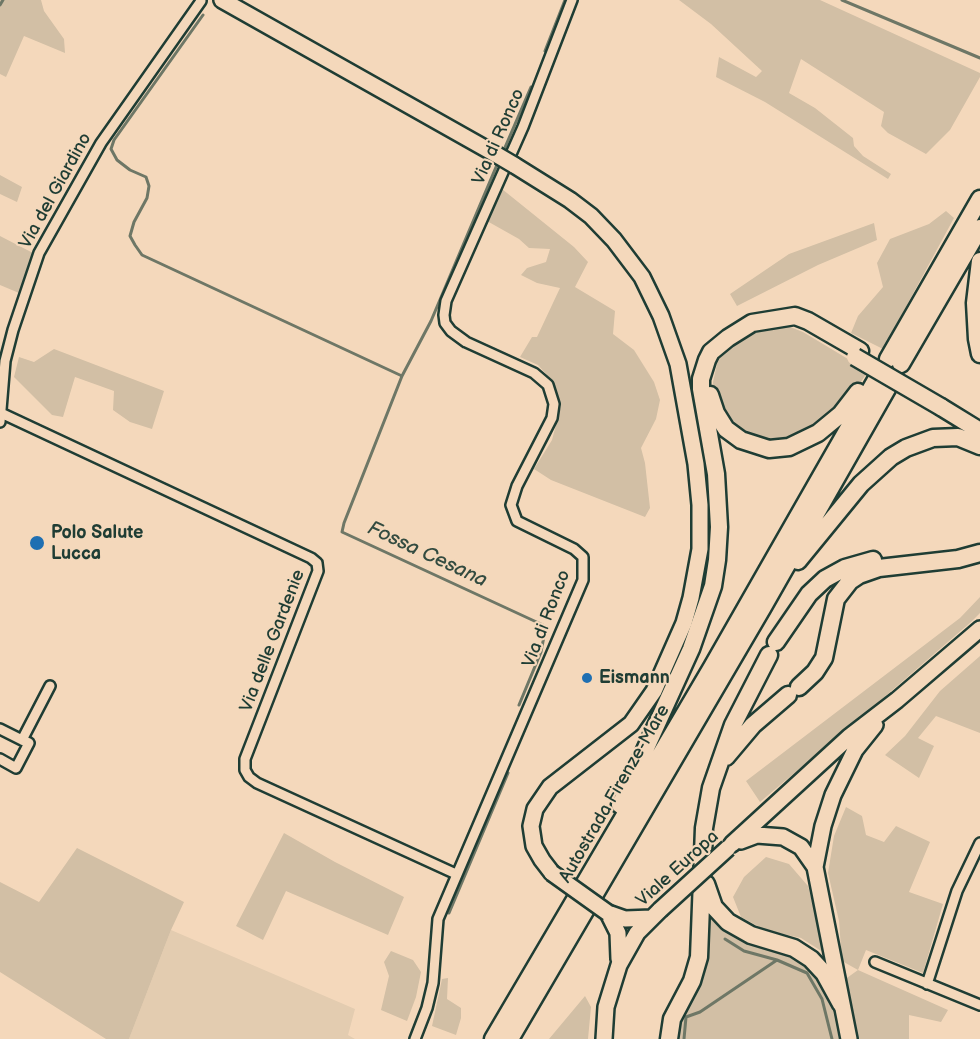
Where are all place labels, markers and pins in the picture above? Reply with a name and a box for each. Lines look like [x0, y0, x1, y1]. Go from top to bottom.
place label: Polo Salute Lucca [51, 522, 143, 564]
marker: Polo Salute Lucca [28, 534, 46, 552]
place label: Eismann [599, 667, 670, 689]
marker: Eismann [580, 671, 594, 685]

